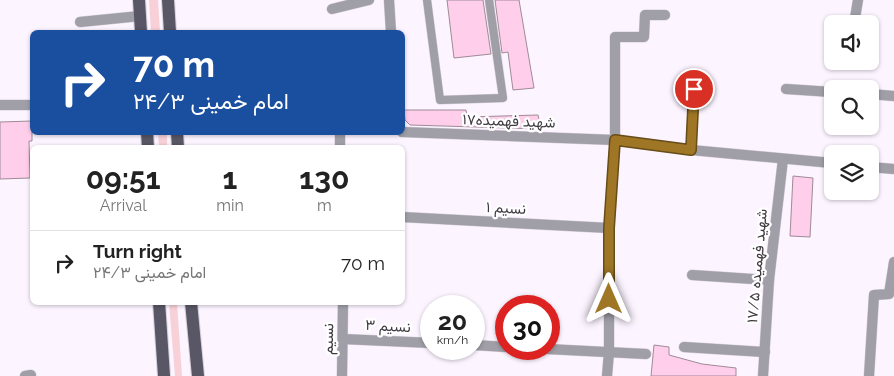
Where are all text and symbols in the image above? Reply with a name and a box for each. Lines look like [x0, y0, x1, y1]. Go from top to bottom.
map controls [824, 15, 879, 200]
button: sound [824, 15, 879, 70]
text: 70 m [133, 44, 215, 85]
icon: right [50, 50, 115, 115]
pin [673, 68, 715, 110]
icon: arrive [680, 75, 708, 103]
button: search [824, 80, 879, 135]
text: امام خمینی ۲۴/۳ [133, 88, 289, 114]
street label: شهید فهمیده۱۷ [462, 110, 556, 132]
button: layers [824, 145, 879, 200]
text: 09:51 [86, 161, 161, 196]
text: 1 [223, 161, 237, 196]
text: 130 [299, 161, 349, 196]
text: Arrival [100, 196, 147, 215]
text: min [216, 196, 244, 215]
text: m [317, 196, 332, 215]
street label: نسیم ۱ [485, 198, 526, 219]
street label: شهید فهمیده ۱۷/۵ [743, 208, 771, 324]
text: Turn right [93, 240, 182, 262]
icon: right [50, 249, 78, 277]
text: 70 m [341, 252, 385, 274]
text: امام خمینی ۲۴/۳ [93, 263, 206, 282]
position arrow [582, 272, 634, 324]
speed limit sign: 30 [495, 295, 560, 360]
text: 20 [438, 306, 467, 336]
street label: نسیم ۳ [365, 316, 411, 337]
street label: نسیم [319, 323, 338, 355]
text: km/h [437, 333, 468, 347]

